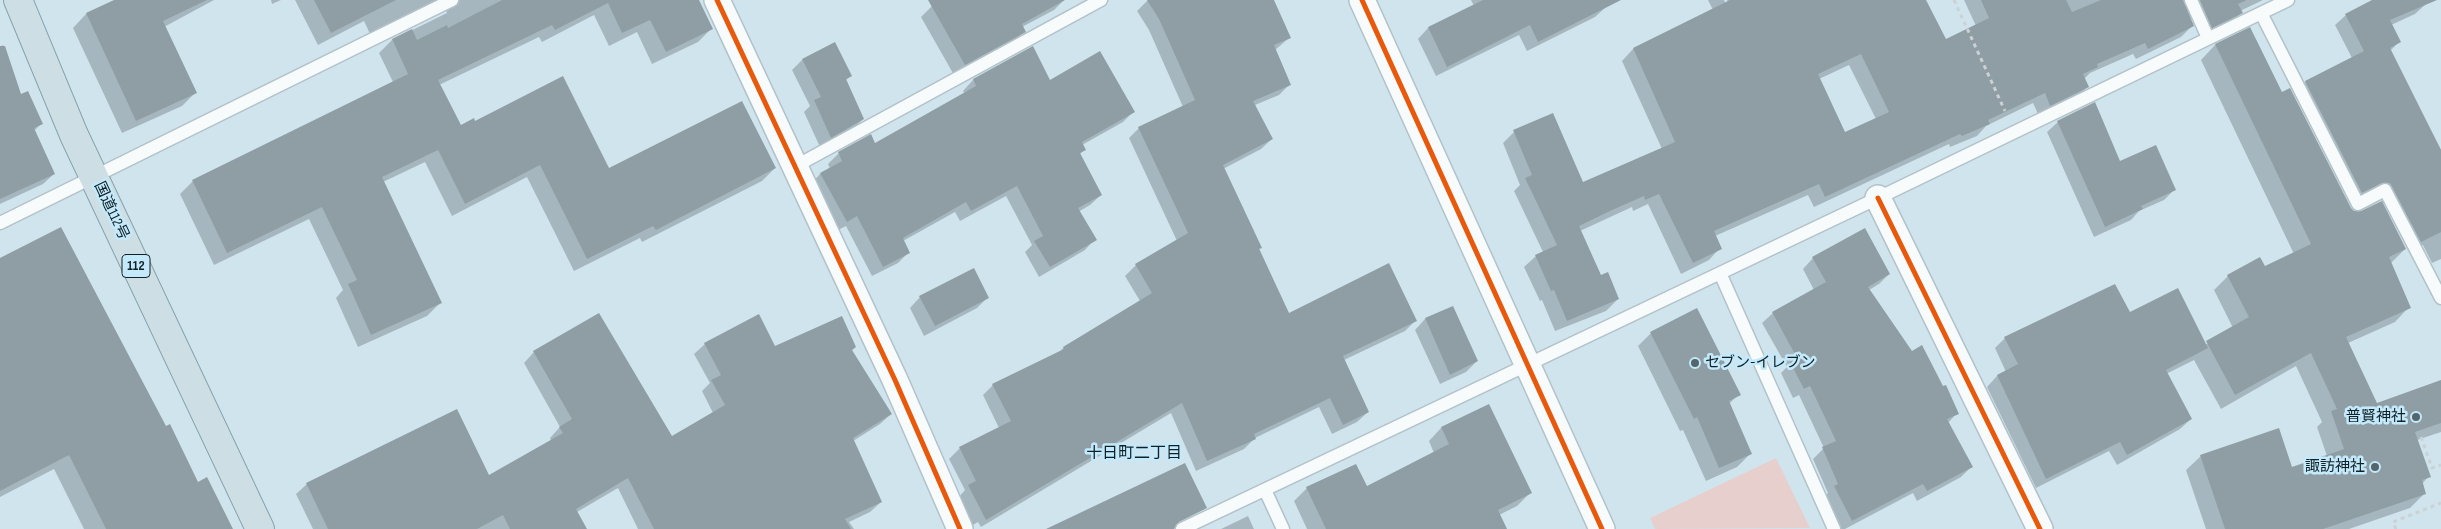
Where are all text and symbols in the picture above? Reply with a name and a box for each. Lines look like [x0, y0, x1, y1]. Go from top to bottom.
street label: 国道112号 [90, 179, 132, 243]
road number: 112 [122, 255, 150, 278]
place label: セブン-イレブン [1705, 354, 1816, 372]
marker: セブン-イレブン [1689, 357, 1701, 369]
place label: 普賢神社 [2346, 408, 2406, 426]
marker: 普賢神社 [2410, 411, 2422, 423]
district label: 十日町二丁目 [1086, 444, 1182, 464]
place label: 諏訪神社 [2305, 458, 2365, 476]
marker: 諏訪神社 [2369, 461, 2381, 473]

